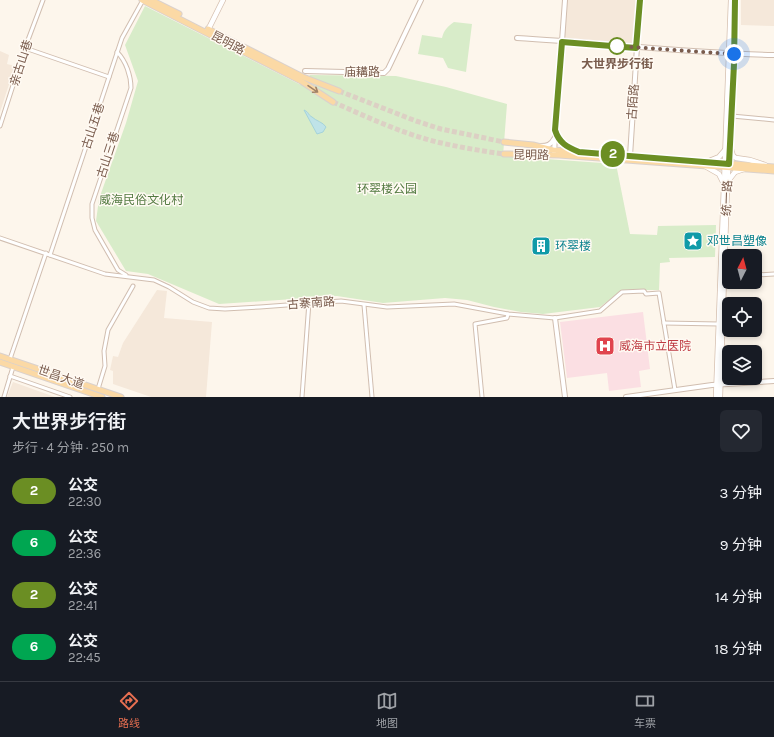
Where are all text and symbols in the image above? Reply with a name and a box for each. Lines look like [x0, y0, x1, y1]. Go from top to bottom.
street label: 昆明路 [209, 28, 247, 58]
marker: 大世界步行街 [608, 37, 626, 55]
street label: 亲古山巷 [7, 38, 35, 88]
your location [724, 44, 744, 64]
place label: 大世界步行街 [581, 57, 653, 71]
street label: 庙耩路 [344, 65, 380, 79]
street label: 古陌路 [625, 84, 641, 120]
one-way arrow [308, 85, 319, 93]
street label: 古山五巷 [79, 101, 107, 151]
street label: 古山三巷 [94, 130, 122, 180]
line badge: 2 [600, 141, 626, 167]
text: 2 [609, 145, 617, 162]
street label: 昆明路 [513, 148, 549, 162]
street label: 统一路 [719, 180, 735, 216]
park label: 环翠楼公园 [357, 182, 417, 196]
park label: 威海民俗文化村 [99, 193, 184, 207]
place icon: 邓世昌塑像 [682, 230, 704, 252]
place label: 邓世昌塑像 [707, 234, 767, 248]
building icon: 环翠楼 [530, 235, 552, 257]
place label: 环翠楼 [555, 239, 591, 253]
north arrow [722, 249, 762, 289]
map controls [722, 249, 762, 385]
street label: 古寨南路 [287, 294, 335, 312]
button: locate [722, 297, 762, 337]
hospital icon: 威海市立医院 [594, 335, 616, 357]
place label: 威海市立医院 [619, 339, 691, 353]
button: layers [722, 345, 762, 385]
street label: 世昌大道 [36, 363, 86, 391]
button: heart [720, 410, 762, 452]
text: 大世界步行街 [12, 411, 126, 433]
text: 步行 · 4 分钟 · 250 m [12, 440, 129, 455]
text: 公交 [68, 476, 98, 494]
text: 2 [30, 482, 38, 499]
text: 3 分钟 [720, 484, 762, 502]
text: 22:30 [68, 494, 101, 509]
text: 公交 [68, 528, 98, 546]
text: 6 [30, 534, 38, 551]
text: 9 分钟 [720, 536, 762, 554]
text: 22:36 [68, 546, 101, 561]
text: 公交 [68, 580, 98, 598]
text: 2 [30, 586, 38, 603]
text: 14 分钟 [715, 588, 762, 606]
text: 22:41 [68, 598, 98, 613]
text: 公交 [68, 632, 98, 650]
text: 6 [30, 638, 38, 655]
text: 18 分钟 [714, 640, 762, 658]
text: 22:45 [68, 650, 101, 665]
tab: 路线 [118, 690, 140, 730]
tab: 地图 [376, 690, 398, 730]
tab: 车票 [634, 690, 656, 730]

